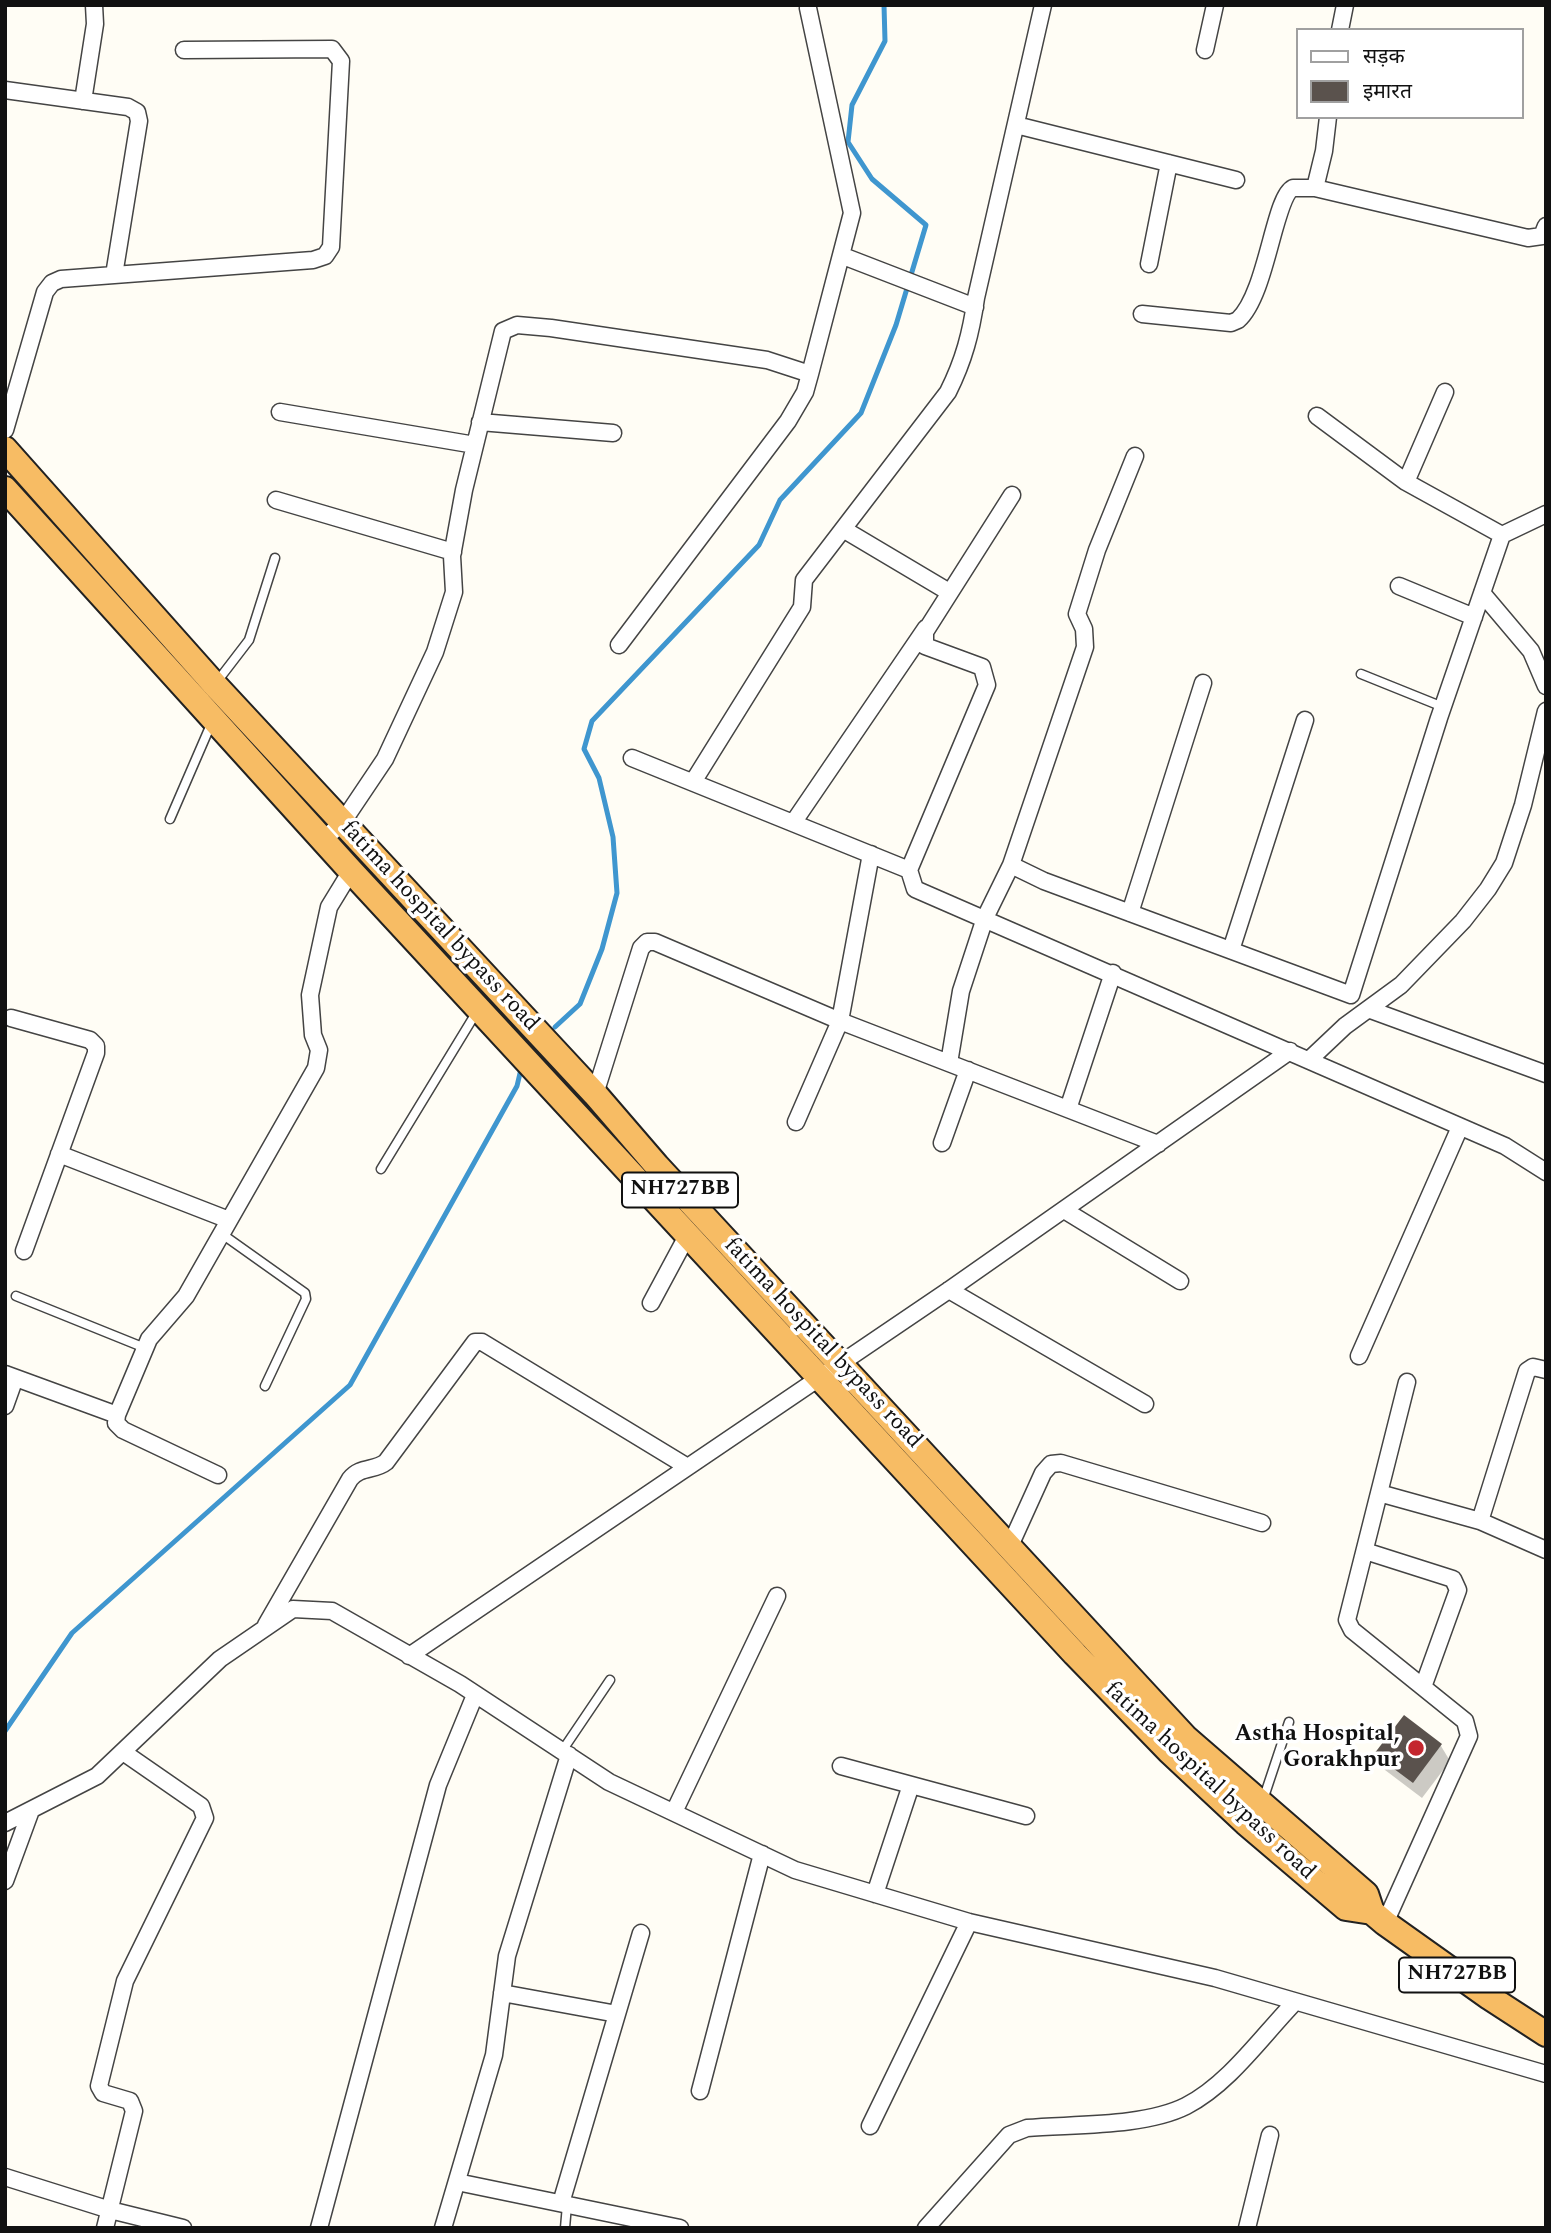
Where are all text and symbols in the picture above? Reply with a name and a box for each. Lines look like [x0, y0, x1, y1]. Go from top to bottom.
legend [1296, 28, 1523, 119]
text: सड़क [1363, 41, 1405, 73]
text: इमारत [1363, 76, 1412, 108]
street label: fatima hospital bypass road [334, 816, 544, 1038]
road number: NH727BB [622, 1172, 738, 1208]
street label: fatima hospital bypass road [717, 1233, 927, 1455]
street label: fatima hospital bypass road [1098, 1677, 1320, 1887]
place label: Astha Hospital, Gorakhpur [1234, 1721, 1400, 1775]
marker: Astha Hospital, Gorakhpur [1406, 1738, 1426, 1758]
road number: NH727BB [1399, 1958, 1515, 1993]

